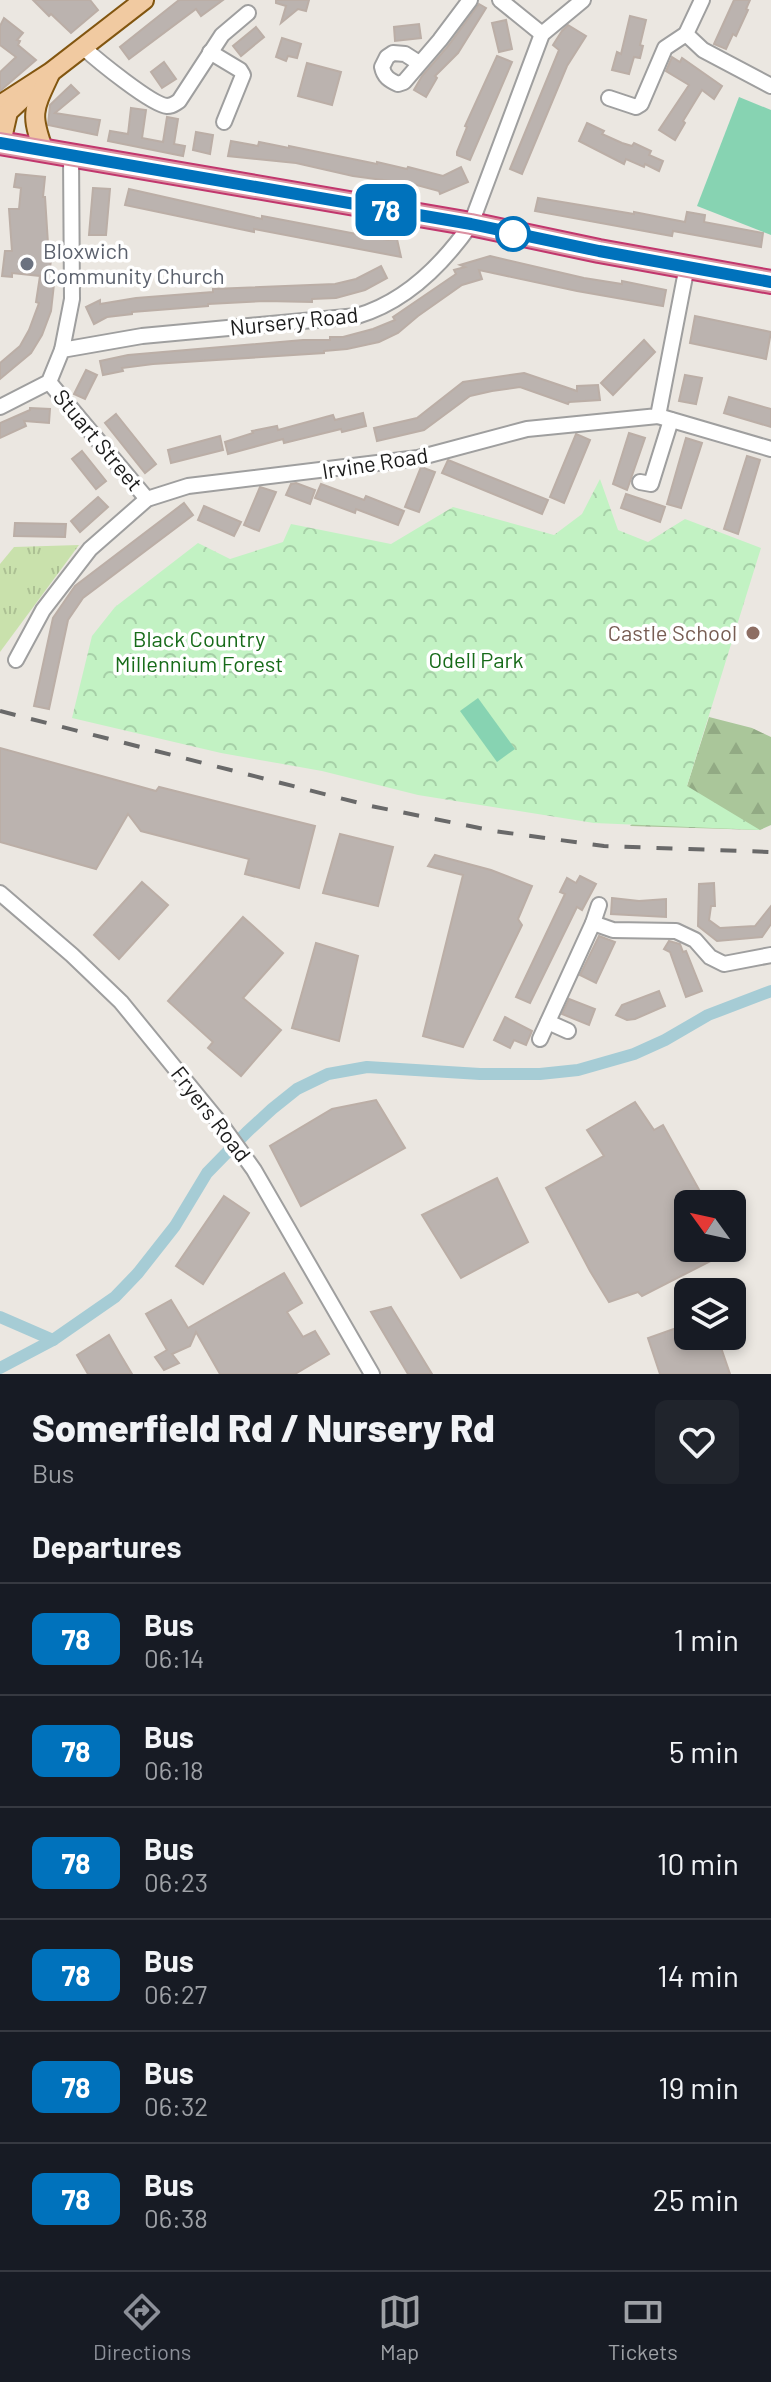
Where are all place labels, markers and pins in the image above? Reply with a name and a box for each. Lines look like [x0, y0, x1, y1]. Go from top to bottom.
unlabelled marker [496, 217, 530, 251]
place label: Bloxwich Community Church [43, 237, 225, 288]
marker: Bloxwich Community Church [18, 255, 36, 273]
place label: Castle School [608, 619, 737, 645]
marker: Castle School [744, 624, 762, 642]

